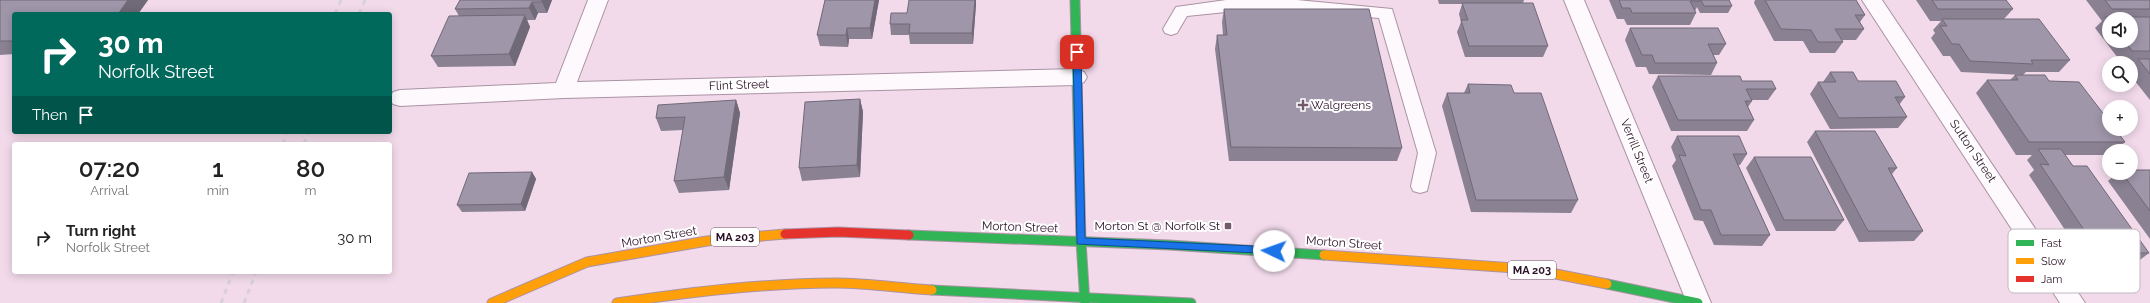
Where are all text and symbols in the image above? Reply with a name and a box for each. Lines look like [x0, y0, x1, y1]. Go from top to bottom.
map controls [2102, 12, 2138, 180]
button: sound [2102, 12, 2138, 48]
text: 30 m [98, 27, 164, 60]
icon: right [32, 28, 84, 80]
pin [1060, 35, 1094, 69]
icon: arrive [1066, 41, 1088, 63]
button: search [2102, 56, 2138, 92]
text: Norfolk Street [98, 61, 214, 82]
street label: Flint Street [709, 77, 769, 93]
place label: Walgreens [1311, 98, 1371, 112]
marker: Walgreens [1298, 100, 1308, 110]
button: + [2102, 100, 2138, 136]
icon: arrive [75, 104, 97, 126]
text: Then [32, 106, 67, 124]
street label: Verrill Street [1618, 117, 1656, 185]
street label: Sutton Street [1947, 117, 1999, 185]
button: − [2102, 144, 2138, 180]
text: 07:20 [79, 154, 140, 183]
text: 1 [212, 154, 224, 183]
text: 80 [296, 154, 325, 183]
text: Arrival [90, 183, 128, 198]
text: min [207, 183, 229, 198]
text: m [305, 183, 317, 198]
street label: Morton Street [982, 219, 1058, 235]
place label: Morton St @ Norfolk St [1094, 219, 1220, 233]
marker: Morton St @ Norfolk St [1223, 221, 1233, 231]
text: Turn right [66, 222, 136, 240]
street label: Morton Street [620, 223, 698, 251]
icon: right [32, 227, 54, 249]
road number: MA 203 [711, 228, 759, 246]
text: 30 m [337, 229, 372, 247]
legend [2008, 229, 2140, 293]
position arrow [1253, 230, 1295, 272]
street label: Morton Street [1306, 233, 1382, 253]
text: Fast [2041, 237, 2062, 250]
text: Norfolk Street [66, 240, 150, 255]
text: Slow [2041, 255, 2066, 268]
road number: MA 203 [1508, 261, 1556, 279]
text: Jam [2041, 273, 2062, 286]

